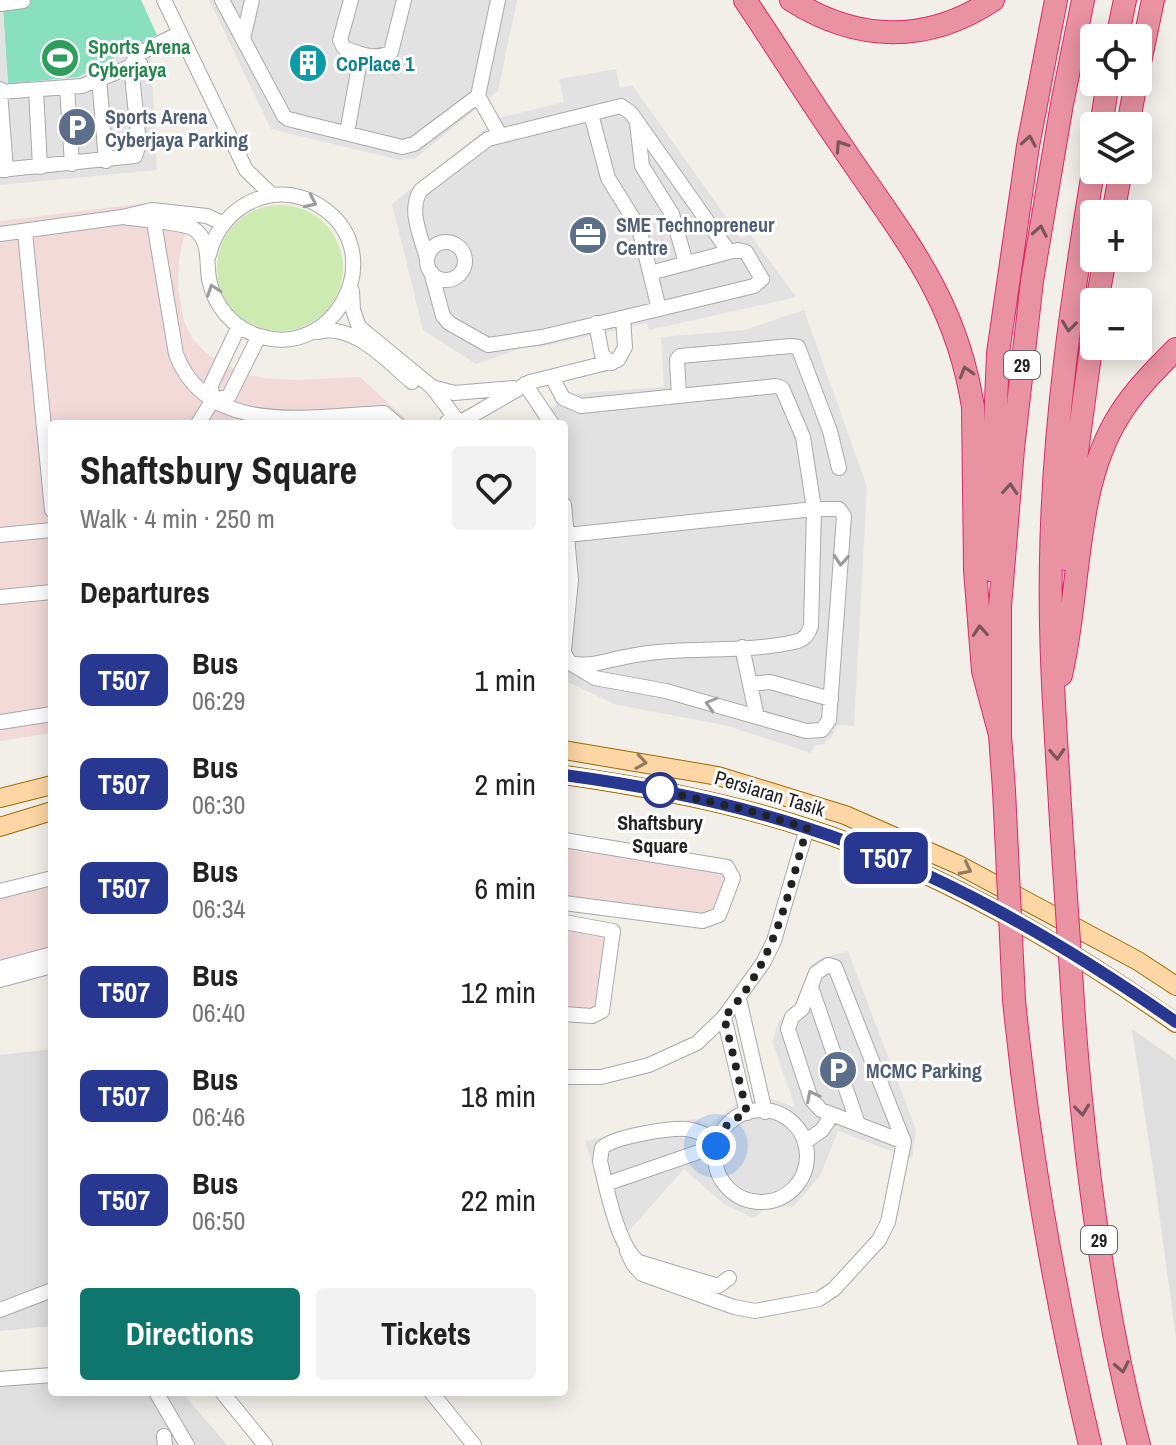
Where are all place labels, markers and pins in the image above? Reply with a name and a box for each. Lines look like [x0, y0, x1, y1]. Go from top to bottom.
place label: Sports Arena Cyberjaya [88, 33, 190, 83]
sports icon: Sports Arena Cyberjaya [39, 37, 81, 79]
building icon: CoPlace 1 [287, 42, 329, 84]
place label: CoPlace 1 [336, 50, 415, 77]
place label: Sports Arena Cyberjaya Parking [105, 103, 248, 153]
parking icon: Sports Arena Cyberjaya Parking [56, 106, 98, 148]
place label: SME Technopreneur Centre [616, 211, 775, 261]
office icon: SME Technopreneur Centre [567, 214, 609, 256]
marker: Shaftsbury Square [643, 773, 677, 807]
place label: Shaftsbury Square [617, 809, 704, 859]
parking icon: MCMC Parking [817, 1049, 859, 1091]
place label: MCMC Parking [866, 1057, 982, 1084]

